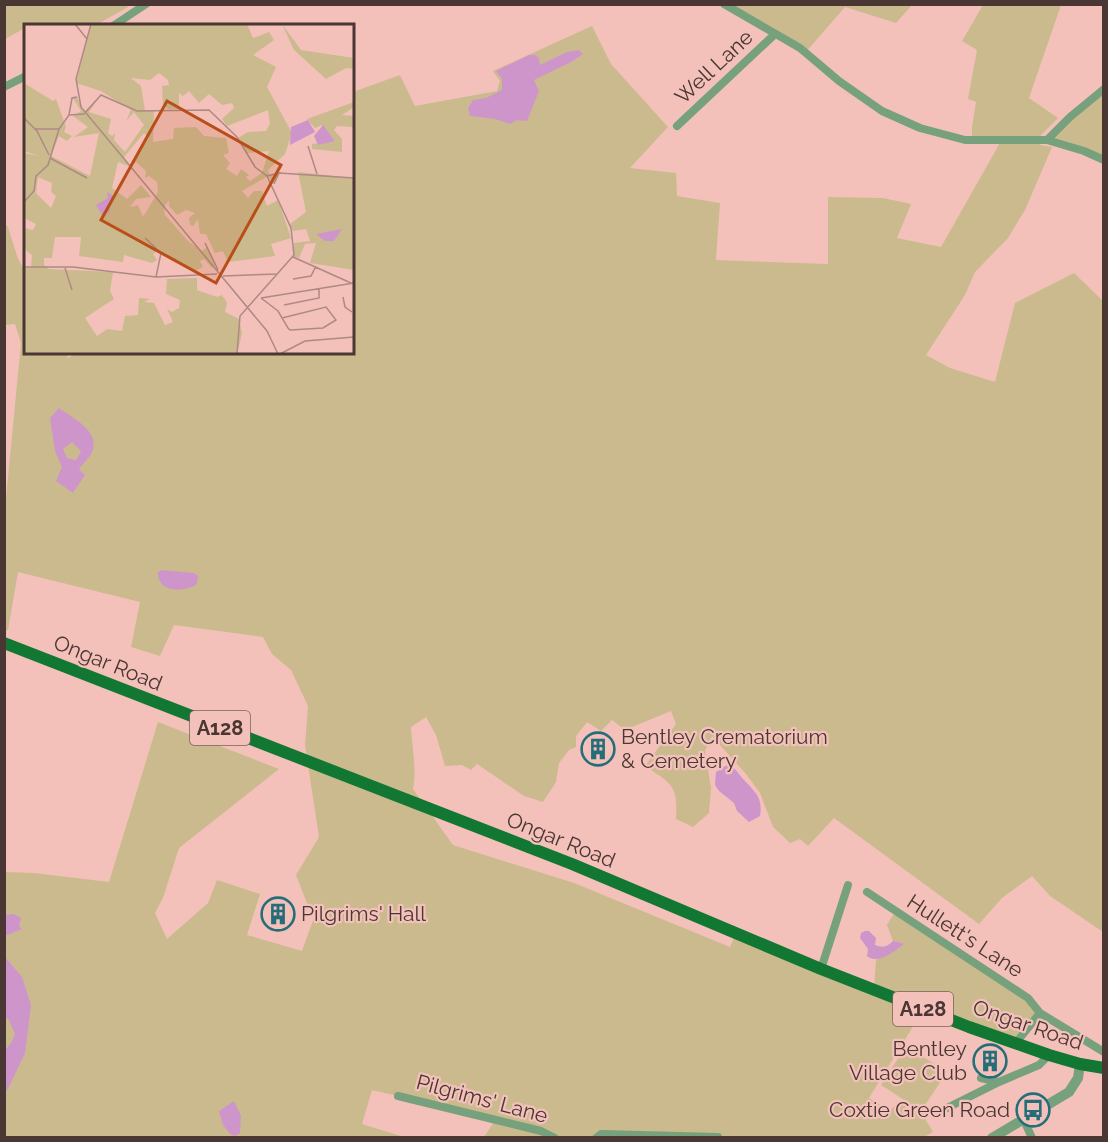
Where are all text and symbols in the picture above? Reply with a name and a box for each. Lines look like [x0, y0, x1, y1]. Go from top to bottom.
inset map [24, 24, 354, 354]
street label: Well Lane [670, 24, 758, 109]
street label: Ongar Road [50, 629, 166, 696]
road number: A128 [190, 711, 250, 745]
place label: Bentley Crematorium & Cemetery [621, 724, 828, 773]
building icon: Bentley Crematorium & Cemetery [580, 731, 616, 767]
street label: Ongar Road [503, 806, 619, 873]
street label: Hullett's Lane [903, 889, 1028, 982]
building icon: Pilgrims' Hall [260, 896, 296, 932]
place label: Pilgrims' Hall [301, 901, 426, 926]
road number: A128 [893, 992, 953, 1026]
street label: Ongar Road [970, 994, 1087, 1055]
place label: Bentley Village Club [849, 1036, 967, 1085]
building icon: Bentley Village Club [972, 1043, 1008, 1079]
street label: Pilgrims' Lane [414, 1069, 551, 1128]
bus stop icon: Coxtie Green Road [1015, 1092, 1051, 1128]
place label: Coxtie Green Road [829, 1097, 1010, 1122]

